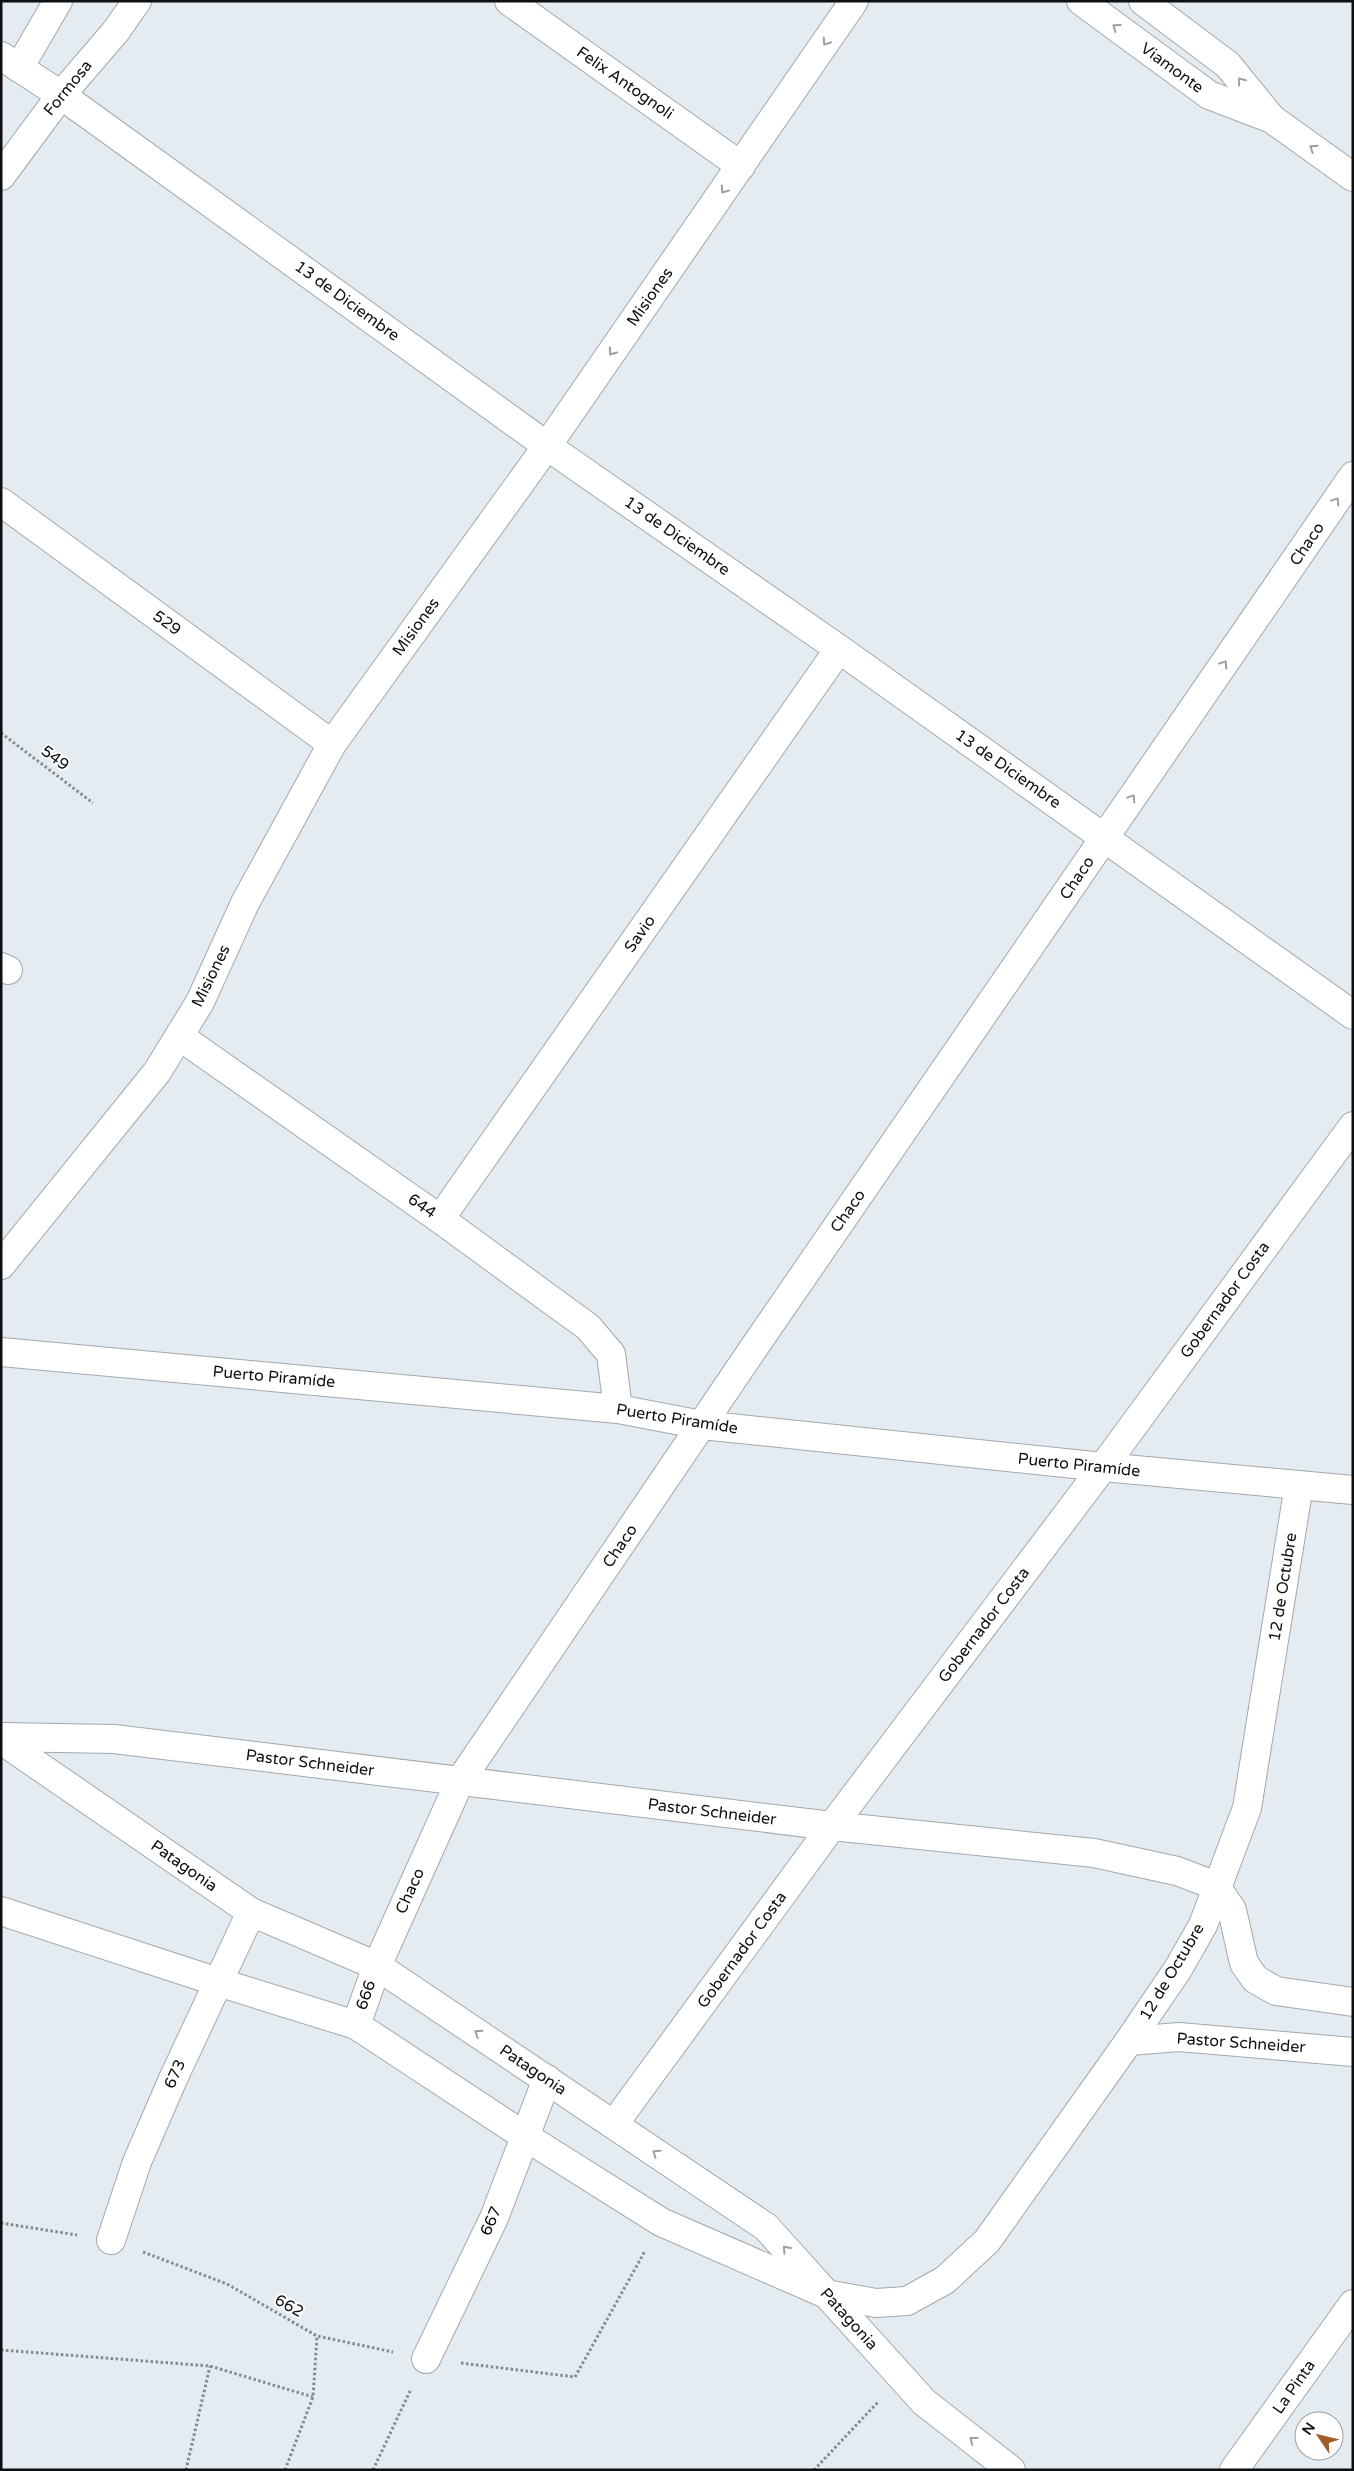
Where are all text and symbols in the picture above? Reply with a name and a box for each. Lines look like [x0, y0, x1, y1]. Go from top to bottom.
one-way arrow [1113, 24, 1122, 33]
one-way arrow [823, 36, 832, 45]
street label: Viamonte [1137, 38, 1207, 98]
street label: Felix Antognoli [573, 42, 677, 124]
street label: Formosa [39, 56, 97, 120]
one-way arrow [1239, 78, 1247, 87]
one-way arrow [1310, 146, 1319, 154]
one-way arrow [721, 184, 730, 194]
street label: 13 de Diciembre [291, 256, 403, 346]
street label: Misiones [623, 264, 677, 330]
one-way arrow [609, 346, 618, 356]
street label: 13 de Diciembre [620, 492, 734, 580]
one-way arrow [1330, 497, 1339, 507]
street label: Chaco [1285, 518, 1329, 570]
street label: Misiones [388, 594, 444, 660]
street label: 529 [149, 606, 185, 640]
one-way arrow [1218, 660, 1227, 669]
street label: 13 de Diciembre [951, 725, 1065, 813]
street label: 549 [37, 741, 73, 775]
one-way arrow [1126, 794, 1135, 803]
street label: Chaco [1055, 852, 1099, 904]
street label: Savio [620, 912, 660, 956]
street label: Misiones [187, 941, 235, 1011]
street label: Chaco [826, 1186, 870, 1236]
street label: 644 [404, 1189, 440, 1223]
street label: Gobernador Costa [1176, 1238, 1274, 1362]
street label: Puerto Piramíde [212, 1362, 336, 1392]
street label: Puerto Piramíde [615, 1400, 739, 1438]
street label: Puerto Piramíde [1017, 1449, 1141, 1481]
street label: Chaco [598, 1520, 642, 1572]
street label: 12 de Octubre [1265, 1531, 1301, 1643]
street label: Gobernador Costa [934, 1563, 1034, 1687]
street label: Pastor Schneider [245, 1745, 376, 1781]
street label: Pastor Schneider [647, 1794, 778, 1830]
street label: Patagonia [147, 1836, 221, 1896]
street label: Chaco [391, 1865, 429, 1917]
street label: Gobernador Costa [693, 1888, 791, 2012]
street label: 12 de Octubre [1135, 1920, 1209, 2024]
street label: 666 [352, 1977, 380, 2013]
street label: Pastor Schneider [1176, 2029, 1307, 2058]
one-way arrow [474, 2030, 483, 2039]
street label: Patagonia [496, 2040, 570, 2100]
street label: 673 [160, 2056, 190, 2092]
one-way arrow [652, 2150, 662, 2159]
street label: 667 [476, 2203, 506, 2239]
one-way arrow [783, 2246, 792, 2255]
street label: Patagonia [816, 2284, 882, 2354]
street label: 662 [271, 2290, 307, 2322]
street label: La Pinta [1268, 2356, 1320, 2418]
north arrow [1294, 2411, 1344, 2461]
text: N [1299, 2419, 1319, 2438]
one-way arrow [969, 2436, 978, 2445]

